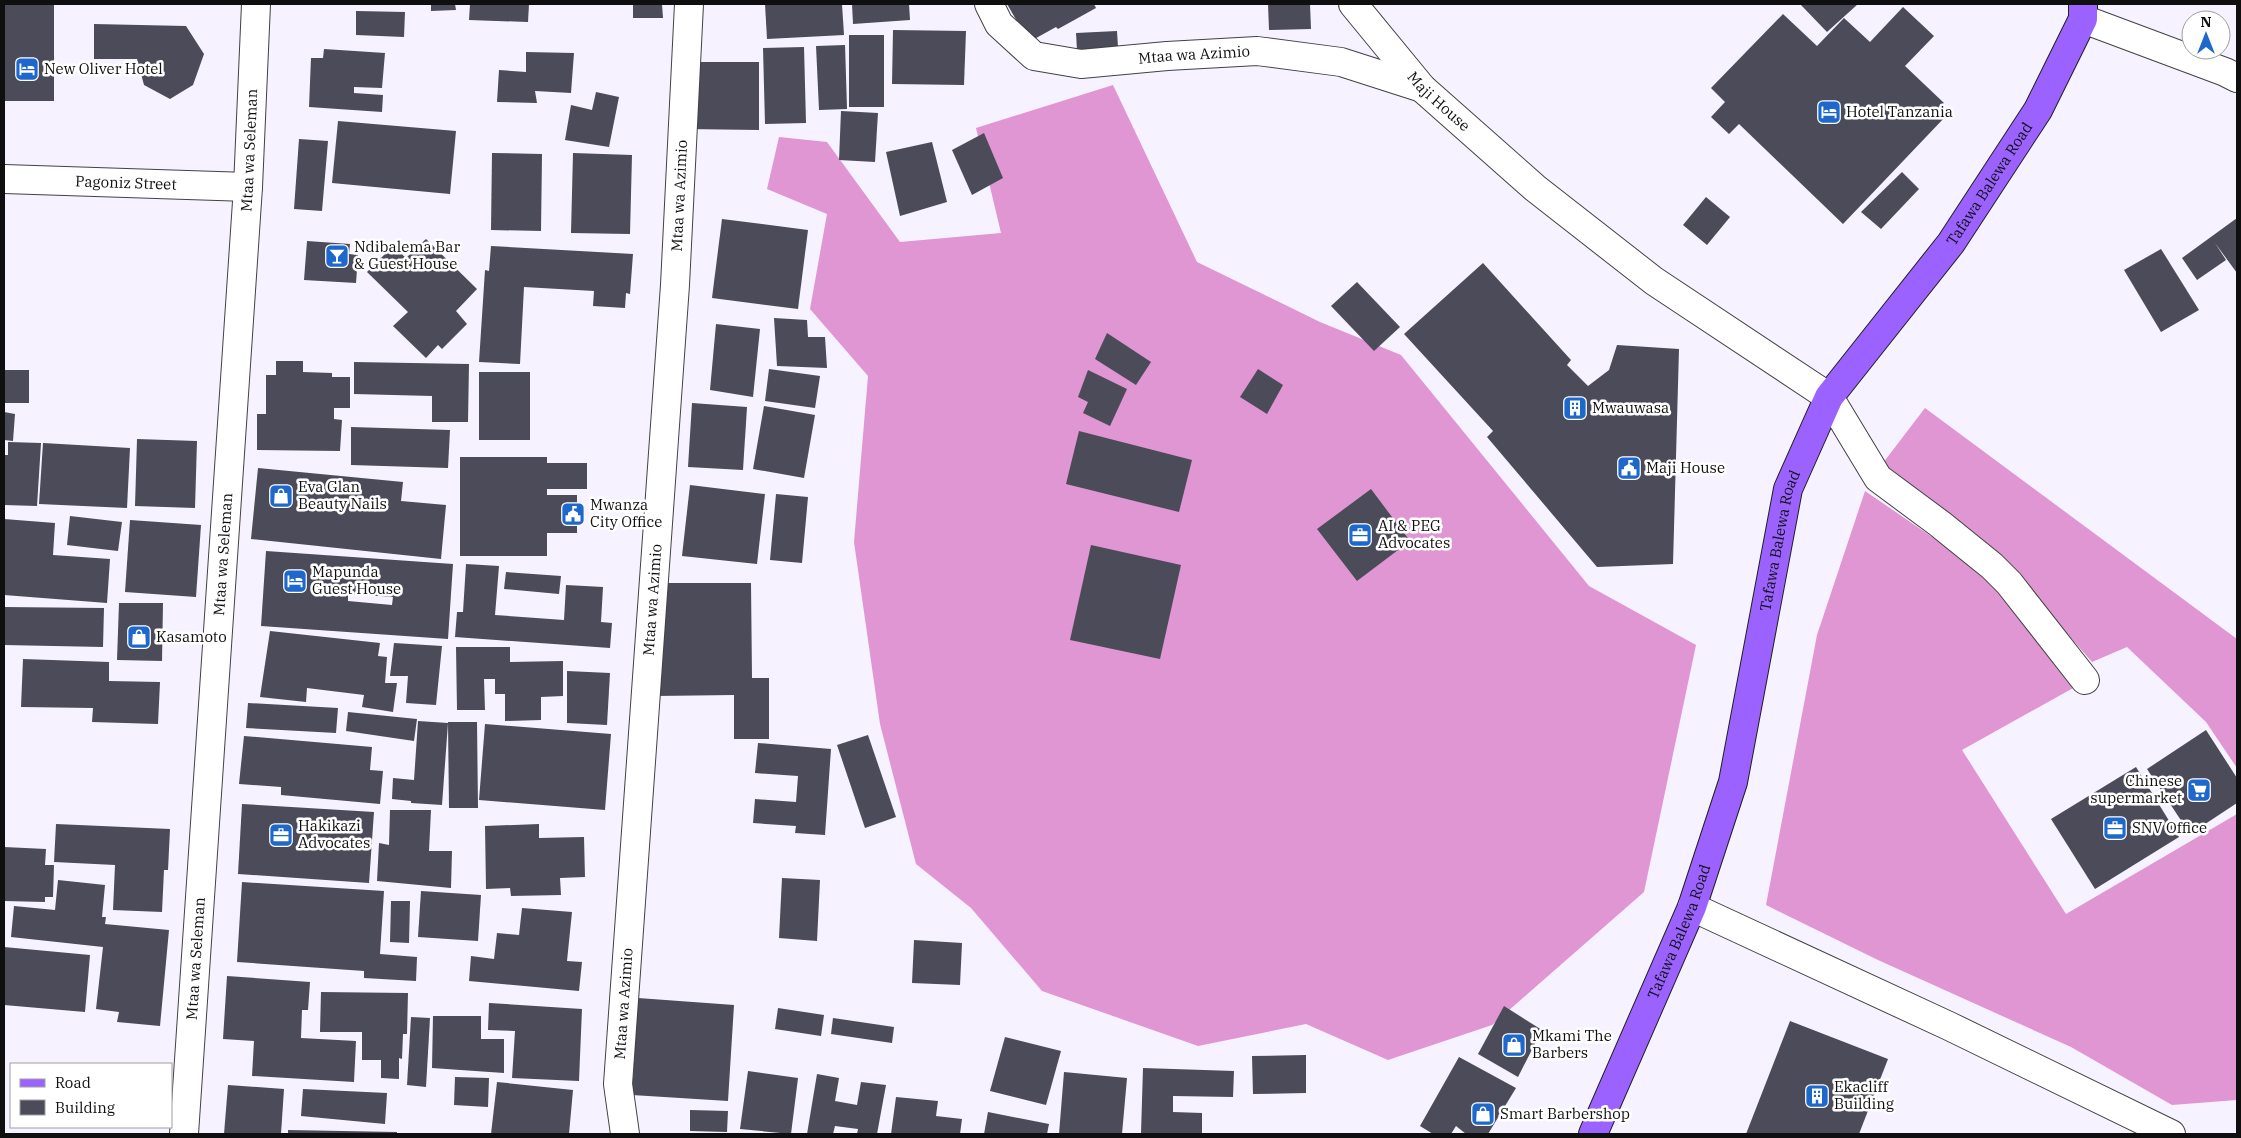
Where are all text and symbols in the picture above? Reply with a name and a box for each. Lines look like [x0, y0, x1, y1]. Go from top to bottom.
north arrow [2181, 10, 2231, 60]
text: N [2200, 13, 2212, 31]
street label: Mtaa wa Azimio [1137, 41, 1250, 68]
hotel icon: New Oliver Hotel [14, 56, 40, 82]
place label: New Oliver Hotel [44, 59, 163, 78]
street label: Maji House [1403, 68, 1474, 135]
street label: Mtaa wa Seleman [236, 88, 261, 212]
hotel icon: Hotel Tanzania [1816, 99, 1842, 125]
place label: Hotel Tanzania [1846, 102, 1953, 121]
street label: Tafawa Balewa Road [1942, 118, 2036, 249]
street label: Mtaa wa Azimio [667, 139, 691, 252]
street label: Pagoniz Street [75, 171, 177, 194]
place label: Ndibalema Bar & Guest House [354, 237, 460, 273]
bar icon: Ndibalema Bar & Guest House [324, 243, 350, 269]
building icon: Mwauwasa [1562, 395, 1588, 421]
place label: Mwauwasa [1592, 398, 1669, 417]
public building icon: Maji House [1616, 455, 1642, 481]
place label: Maji House [1646, 458, 1725, 477]
street label: Tafawa Balewa Road [1755, 467, 1804, 613]
place label: Eva Glan Beauty Nails [298, 477, 387, 513]
shop icon: Eva Glan Beauty Nails [268, 483, 294, 509]
street label: Mtaa wa Seleman [209, 492, 236, 616]
place label: Mwanza City Office [590, 495, 662, 531]
public building icon: Mwanza City Office [560, 501, 586, 527]
place label: AI & PEG Advocates [1378, 516, 1450, 552]
office icon: AI & PEG Advocates [1347, 522, 1373, 548]
street label: Mtaa wa Azimio [639, 543, 666, 656]
place label: Mapunda Guest House [312, 562, 401, 598]
hotel icon: Mapunda Guest House [282, 568, 308, 594]
shop icon: Kasamoto [126, 624, 152, 650]
place label: Kasamoto [156, 627, 227, 646]
place label: Chinese supermarket [2090, 771, 2182, 807]
supermarket icon: Chinese supermarket [2186, 777, 2212, 803]
office icon: SNV Office [2102, 815, 2128, 841]
place label: Hakikazi Advocates [298, 816, 370, 852]
place label: SNV Office [2132, 818, 2207, 837]
office icon: Hakikazi Advocates [268, 822, 294, 848]
street label: Tafawa Balewa Road [1643, 862, 1714, 1002]
street label: Mtaa wa Seleman [182, 896, 209, 1020]
street label: Mtaa wa Azimio [610, 947, 637, 1060]
place label: Mkami The Barbers [1532, 1026, 1612, 1062]
shop icon: Mkami The Barbers [1501, 1032, 1527, 1058]
legend [10, 1063, 172, 1128]
text: Road [55, 1073, 91, 1092]
place label: Ekacliff Building [1834, 1077, 1894, 1113]
building icon: Ekacliff Building [1804, 1083, 1830, 1109]
text: Building [55, 1098, 115, 1117]
shop icon: Smart Barbershop [1470, 1101, 1496, 1127]
place label: Smart Barbershop [1500, 1104, 1630, 1123]

